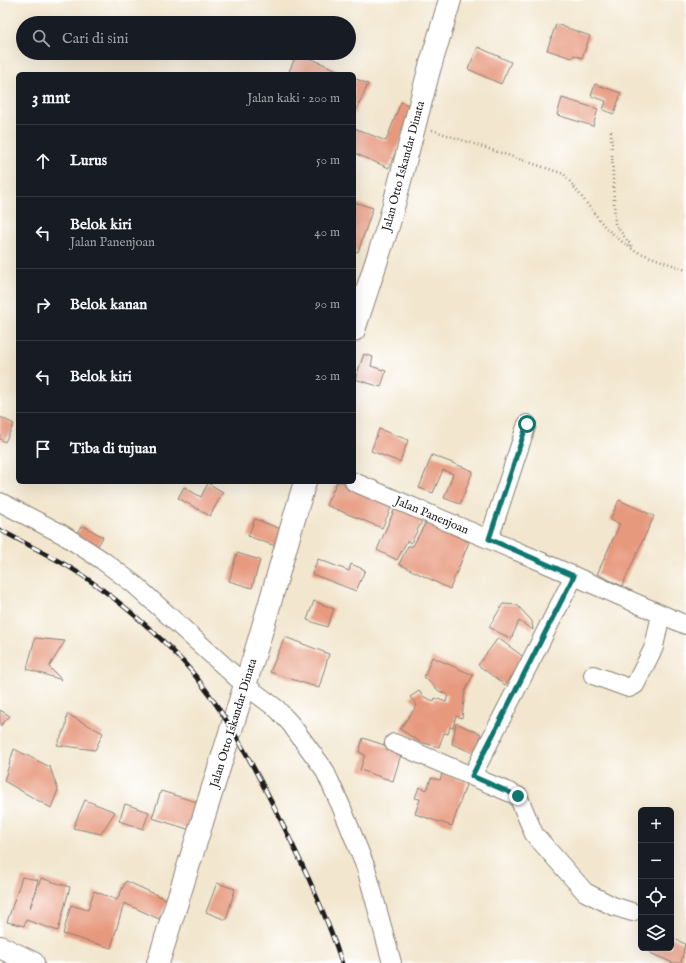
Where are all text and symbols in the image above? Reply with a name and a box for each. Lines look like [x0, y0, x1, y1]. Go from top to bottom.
search box [16, 16, 356, 60]
icon: search [30, 27, 52, 49]
text: Cari di sini [62, 29, 129, 48]
text: 3 mnt [32, 88, 70, 109]
text: Jalan kaki · 200 m [247, 90, 340, 107]
street label: Jalan Otto Iskandar Dinata [378, 99, 429, 235]
icon: ahead [32, 150, 54, 172]
text: Lurus [70, 151, 107, 170]
text: 50 m [316, 152, 340, 169]
text: Belok kiri [70, 215, 132, 234]
icon: left [32, 222, 54, 244]
text: 40 m [314, 224, 340, 241]
text: Jalan Panenjoan [70, 234, 155, 251]
icon: right [32, 294, 54, 316]
text: Belok kanan [70, 295, 147, 314]
text: 90 m [315, 296, 340, 313]
icon: left [32, 366, 54, 388]
text: Belok kiri [70, 367, 132, 386]
text: 20 m [315, 368, 340, 385]
route start [518, 415, 536, 433]
icon: arrive [32, 438, 54, 460]
text: Tiba di tujuan [70, 439, 157, 458]
street label: Jalan Panenjoan [391, 492, 471, 539]
street label: Jalan Otto Iskandar Dinata [206, 656, 261, 792]
route end [509, 787, 527, 805]
map controls [638, 807, 674, 951]
button: + [638, 807, 674, 843]
button: − [638, 843, 674, 879]
button: locate [638, 879, 674, 915]
button: layers [638, 915, 674, 951]

